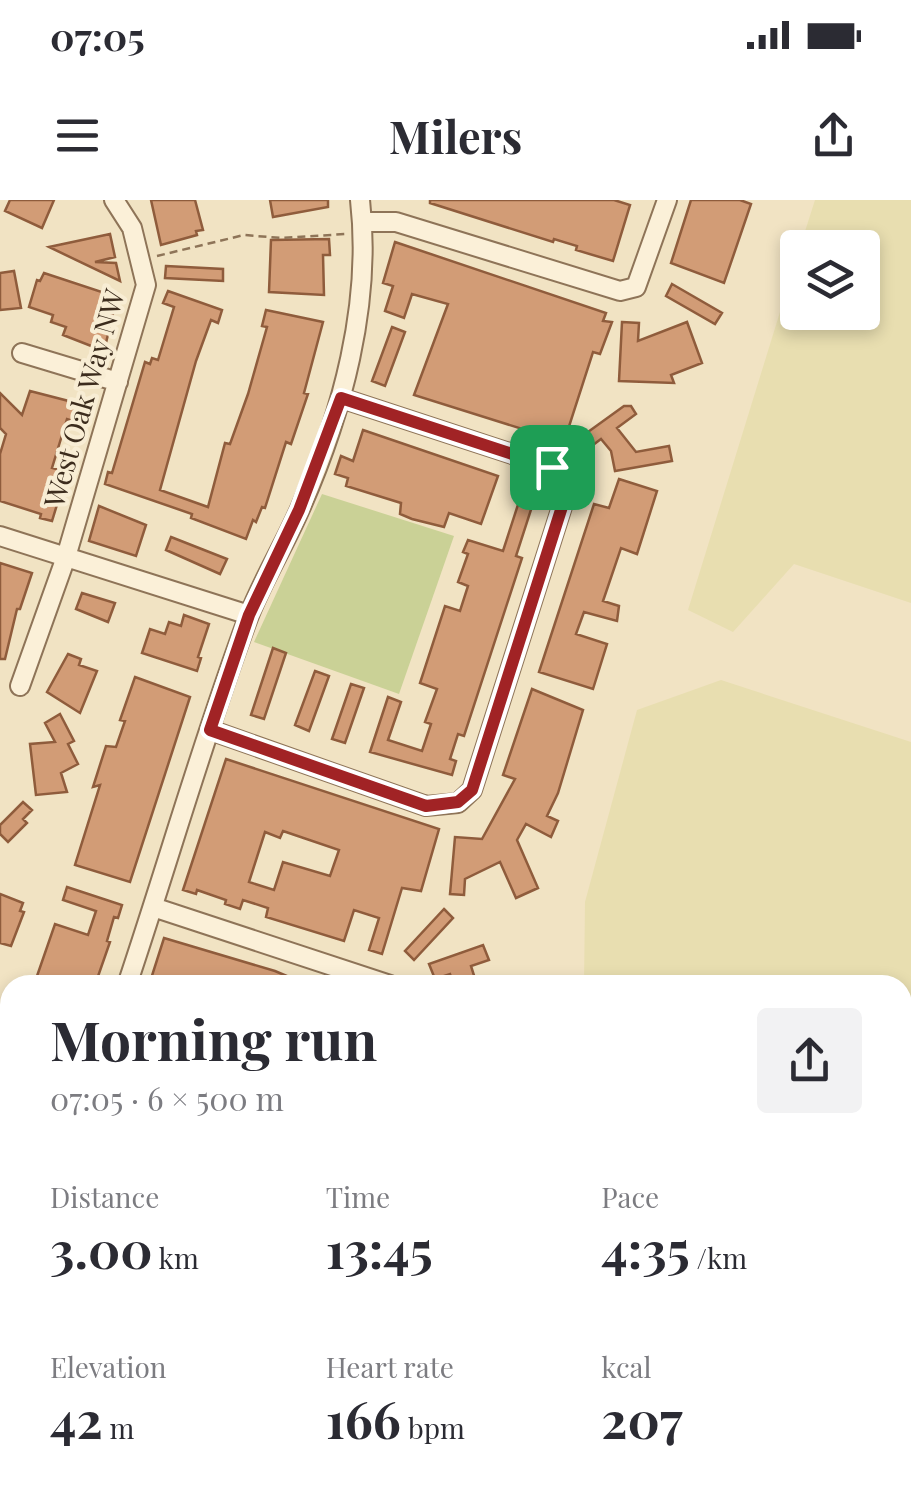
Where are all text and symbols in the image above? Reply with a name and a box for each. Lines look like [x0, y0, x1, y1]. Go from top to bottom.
text: 07:05 [50, 10, 145, 61]
text: Milers [389, 105, 522, 165]
icon: menu [50, 108, 105, 163]
icon: share [806, 108, 861, 163]
map controls [780, 230, 880, 330]
button: layers [780, 230, 880, 330]
street label: West Oak Way NW [34, 284, 132, 512]
pin [510, 425, 595, 510]
icon: arrive [525, 440, 580, 495]
text: Morning run [50, 1001, 377, 1075]
button: share [757, 1008, 862, 1113]
text: 07:05 · 6 × 500 m [50, 1076, 284, 1119]
text: Distance [50, 1178, 159, 1215]
text: Time [326, 1178, 390, 1215]
text: Pace [601, 1178, 659, 1215]
text: 3.00 [50, 1215, 152, 1282]
text: 13:45 [326, 1215, 433, 1282]
text: 4:35 [601, 1215, 690, 1282]
text: km [152, 1239, 199, 1276]
text: /km [690, 1239, 747, 1276]
text: Elevation [50, 1348, 166, 1385]
text: Heart rate [326, 1348, 454, 1385]
text: kcal [601, 1348, 652, 1385]
text: 42 [50, 1385, 103, 1452]
text: 166 [326, 1385, 401, 1452]
text: 207 [601, 1385, 682, 1452]
text: m [103, 1409, 134, 1446]
text: bpm [401, 1409, 465, 1446]

